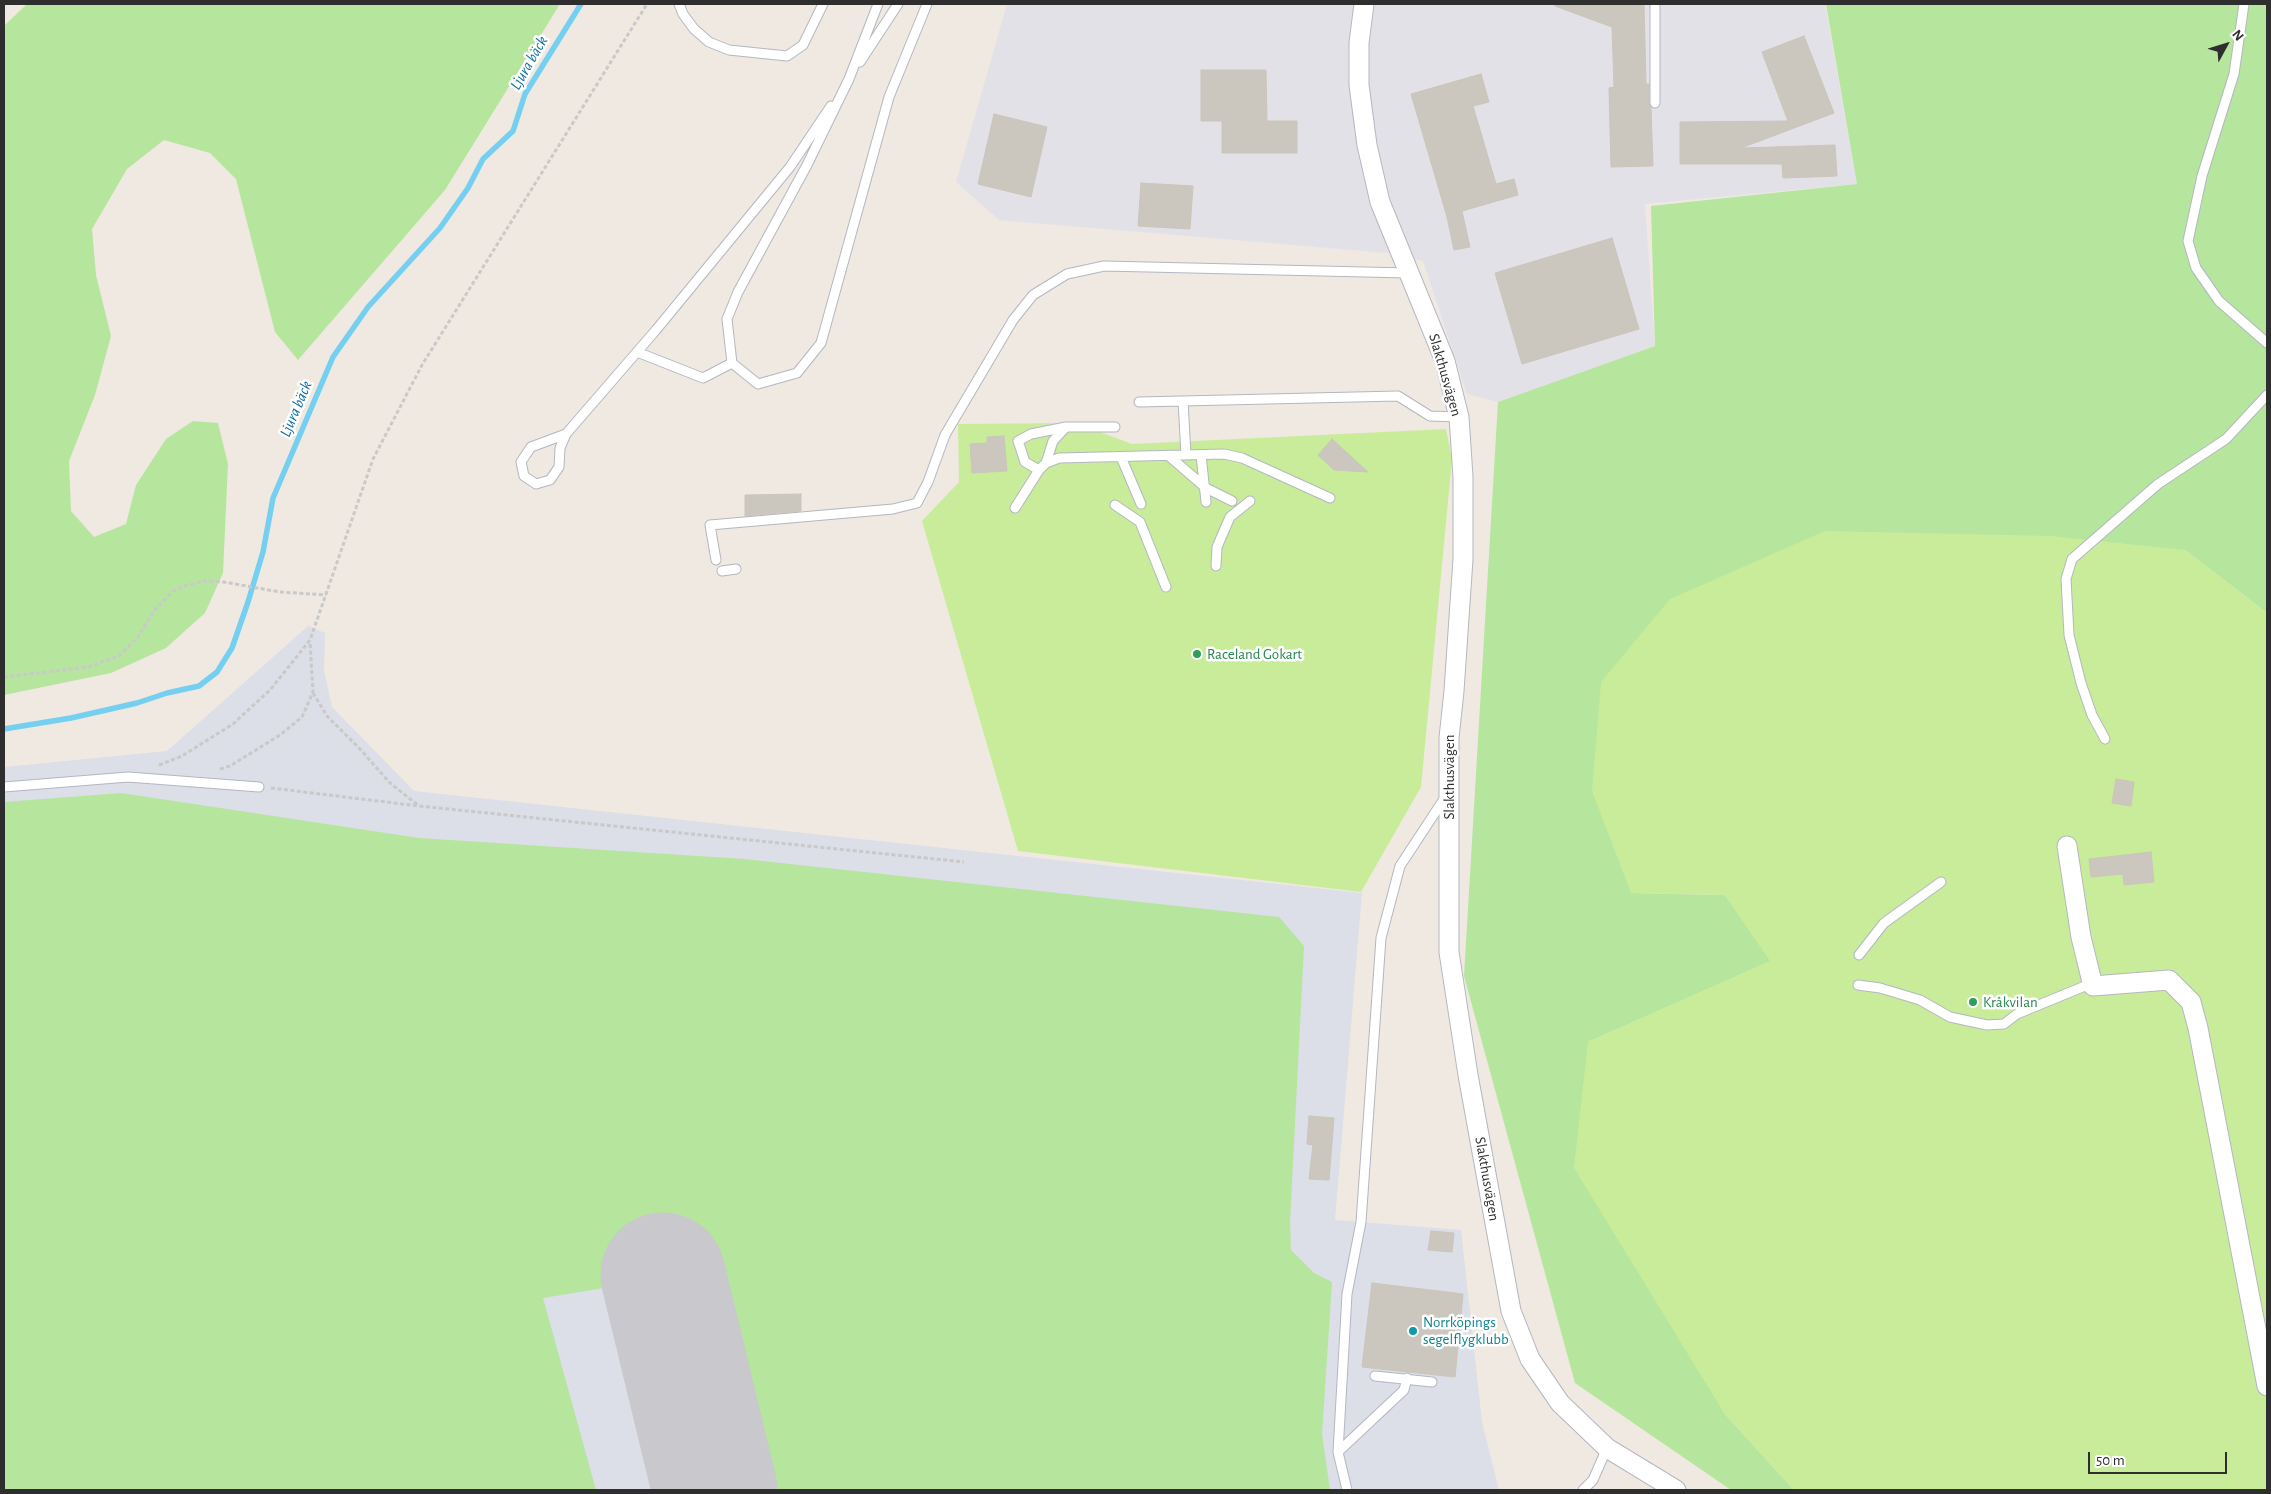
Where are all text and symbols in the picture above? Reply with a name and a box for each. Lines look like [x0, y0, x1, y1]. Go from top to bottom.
north arrow [2201, 20, 2251, 70]
text: N [2229, 27, 2246, 44]
water label: Ljura bäck [506, 33, 552, 93]
street label: Slakthusvägen [1425, 332, 1465, 418]
water label: Ljura bäck [276, 378, 316, 440]
place label: Raceland Gokart [1207, 645, 1302, 663]
marker: Raceland Gokart [1191, 648, 1203, 660]
street label: Slakthusvägen [1440, 734, 1458, 820]
place label: Kråkvilan [1983, 993, 2038, 1011]
marker: Kråkvilan [1967, 996, 1979, 1008]
street label: Slakthusvägen [1471, 1135, 1503, 1223]
place label: Norrköpings segelflygklubb [1423, 1313, 1509, 1348]
marker: Norrköpings segelflygklubb [1407, 1325, 1419, 1337]
scale bar [2091, 1442, 2230, 1474]
text: 50 m [2096, 1453, 2125, 1468]

